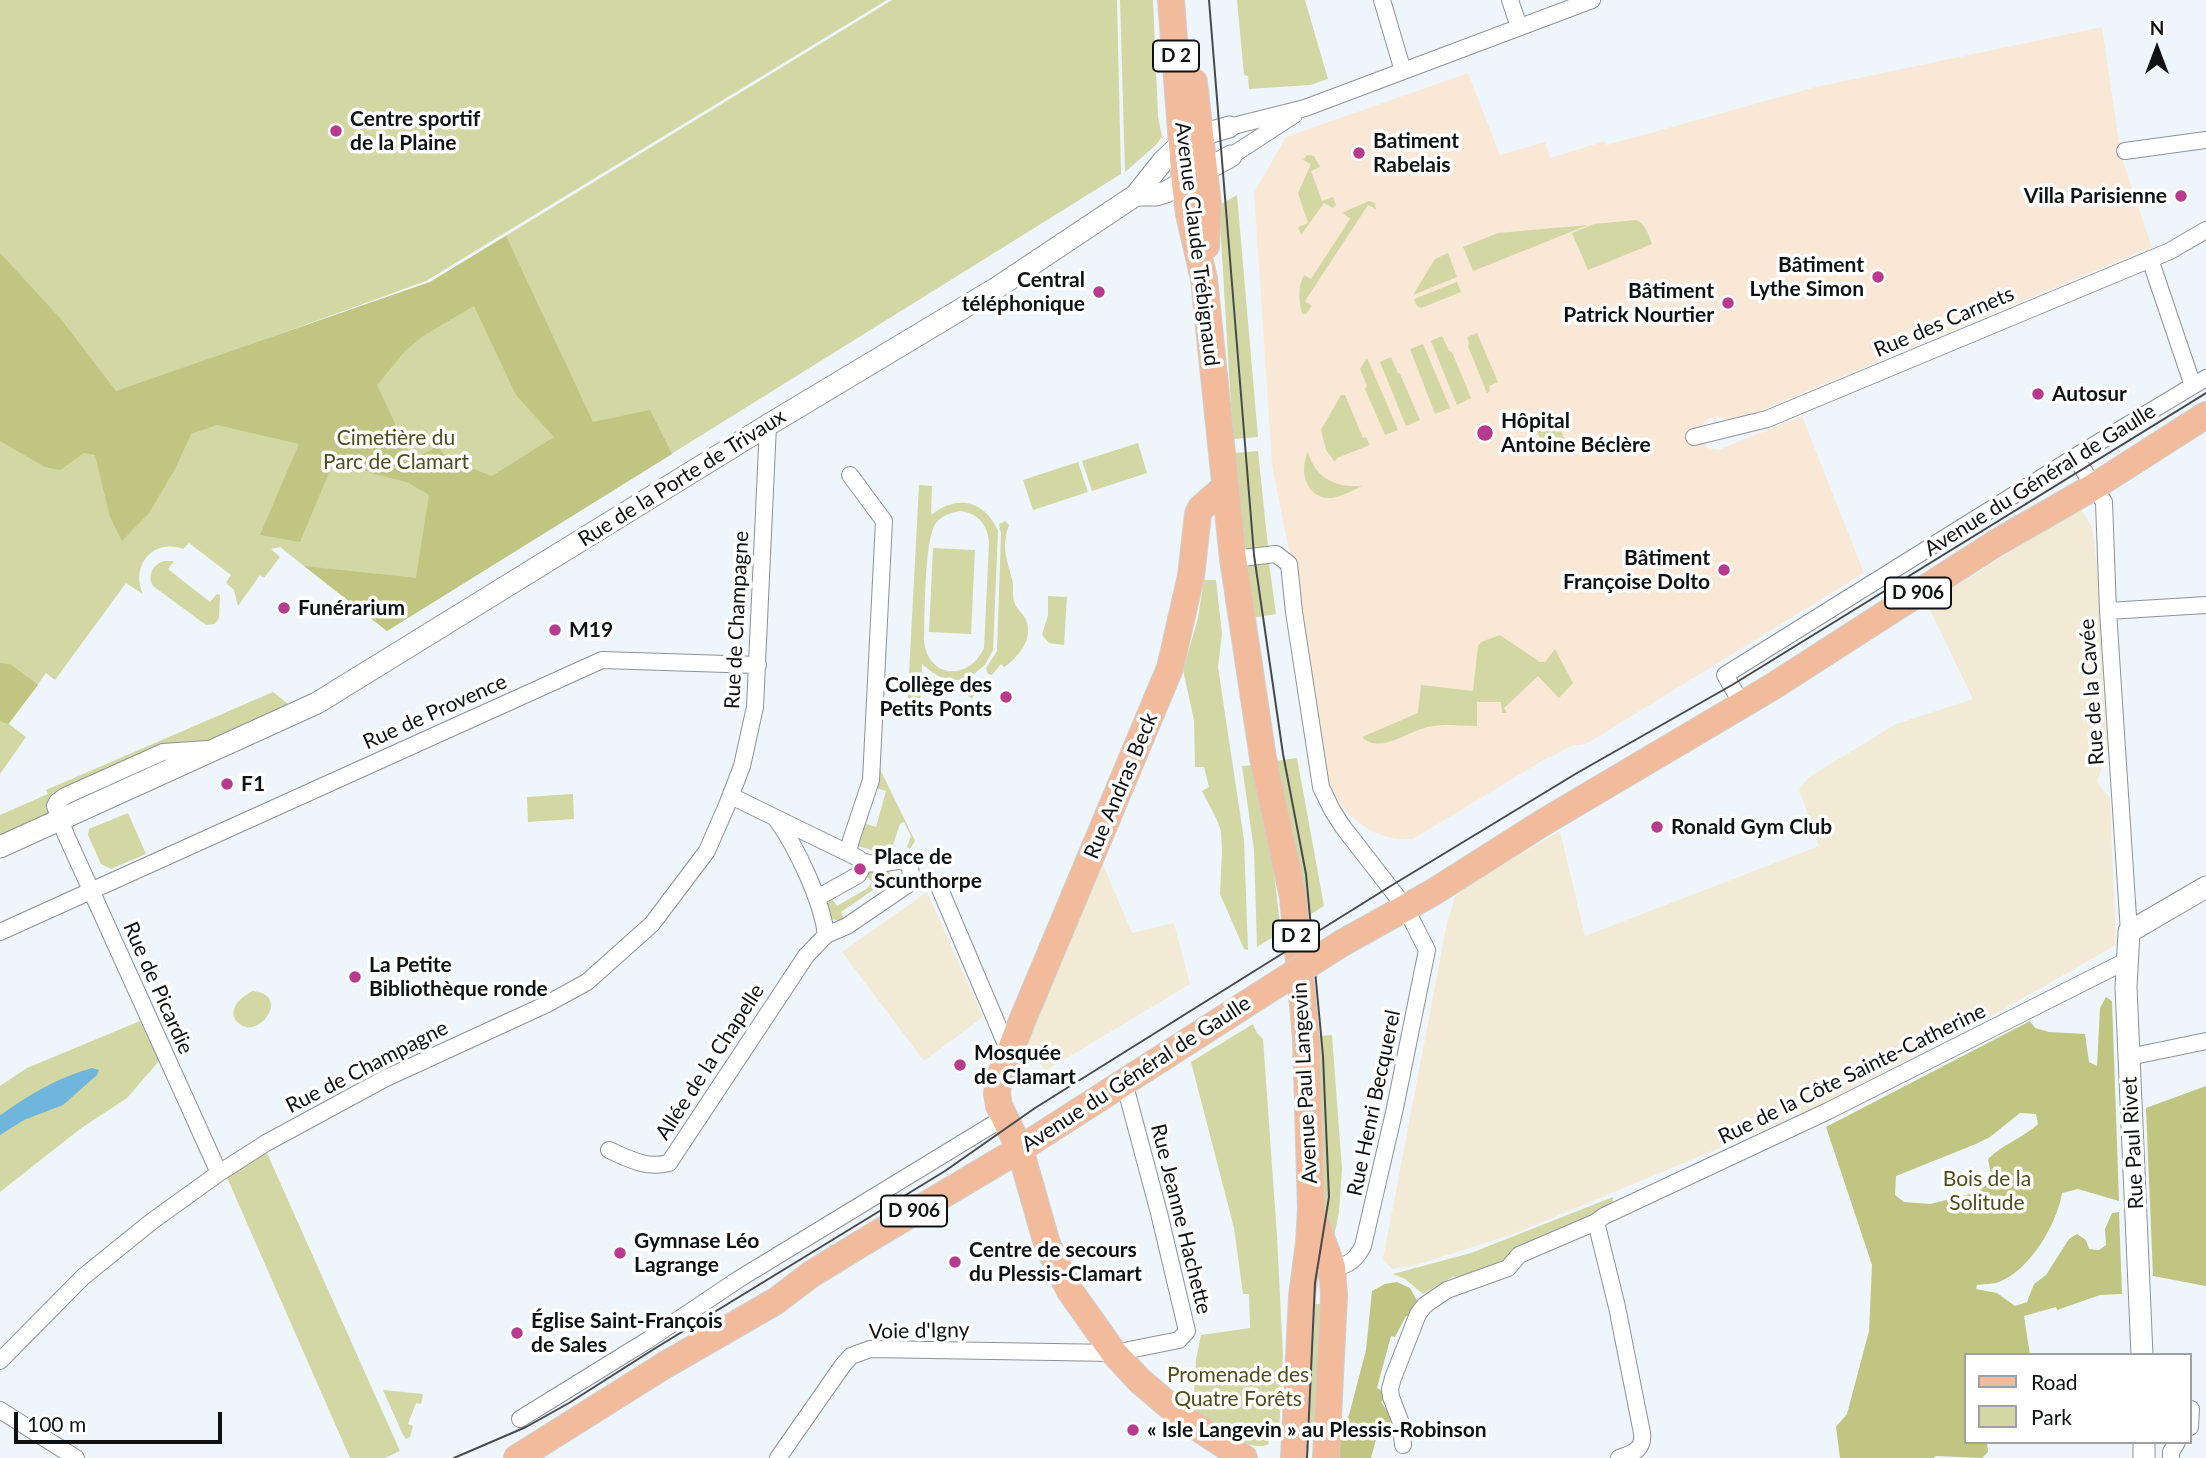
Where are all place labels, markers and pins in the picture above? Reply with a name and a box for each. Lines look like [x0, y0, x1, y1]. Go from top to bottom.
place label: Centre sportif de la Plaine [350, 106, 480, 156]
marker: Centre sportif de la Plaine [328, 123, 344, 139]
place label: Batiment Rabelais [1373, 128, 1459, 178]
marker: Batiment Rabelais [1351, 145, 1367, 161]
place label: Villa Parisienne [2024, 183, 2167, 209]
marker: Villa Parisienne [2173, 188, 2189, 204]
place label: Bâtiment Lythe Simon [1750, 252, 1864, 302]
place label: Central téléphonique [962, 267, 1085, 317]
marker: Bâtiment Lythe Simon [1870, 269, 1886, 285]
place label: Bâtiment Patrick Nourtier [1563, 278, 1714, 328]
marker: Central téléphonique [1091, 284, 1107, 300]
marker: Bâtiment Patrick Nourtier [1720, 295, 1736, 311]
place label: Autosur [2052, 381, 2127, 407]
marker: Autosur [2030, 386, 2046, 402]
place label: Hôpital Antoine Béclère [1501, 408, 1651, 458]
marker: Hôpital Antoine Béclère [1475, 423, 1495, 443]
place label: Bâtiment Françoise Dolto [1563, 545, 1710, 595]
marker: Bâtiment Françoise Dolto [1716, 562, 1732, 578]
place label: Funérarium [298, 595, 405, 621]
marker: Funérarium [276, 600, 292, 616]
place label: M19 [569, 617, 613, 643]
marker: M19 [547, 622, 563, 638]
place label: Collège des Petits Ponts [879, 672, 992, 722]
marker: Collège des Petits Ponts [998, 689, 1014, 705]
place label: F1 [241, 771, 265, 797]
marker: F1 [219, 776, 235, 792]
place label: Ronald Gym Club [1671, 814, 1832, 840]
marker: Ronald Gym Club [1649, 819, 1665, 835]
place label: Place de Scunthorpe [874, 844, 982, 894]
marker: Place de Scunthorpe [852, 861, 868, 877]
place label: La Petite Bibliothèque ronde [369, 952, 548, 1002]
marker: La Petite Bibliothèque ronde [347, 969, 363, 985]
place label: Mosquée de Clamart [974, 1040, 1076, 1090]
marker: Mosquée de Clamart [952, 1057, 968, 1073]
place label: Gymnase Léo Lagrange [634, 1228, 759, 1278]
place label: Centre de secours du Plessis-Clamart [969, 1237, 1142, 1287]
marker: Gymnase Léo Lagrange [612, 1245, 628, 1261]
marker: Centre de secours du Plessis-Clamart [947, 1254, 963, 1270]
place label: Église Saint-François de Sales [531, 1308, 722, 1358]
marker: Église Saint-François de Sales [509, 1325, 525, 1341]
place label: « Isle Langevin » au Plessis-Robinson [1147, 1417, 1487, 1443]
marker: « Isle Langevin » au Plessis-Robinson [1125, 1422, 1141, 1438]

